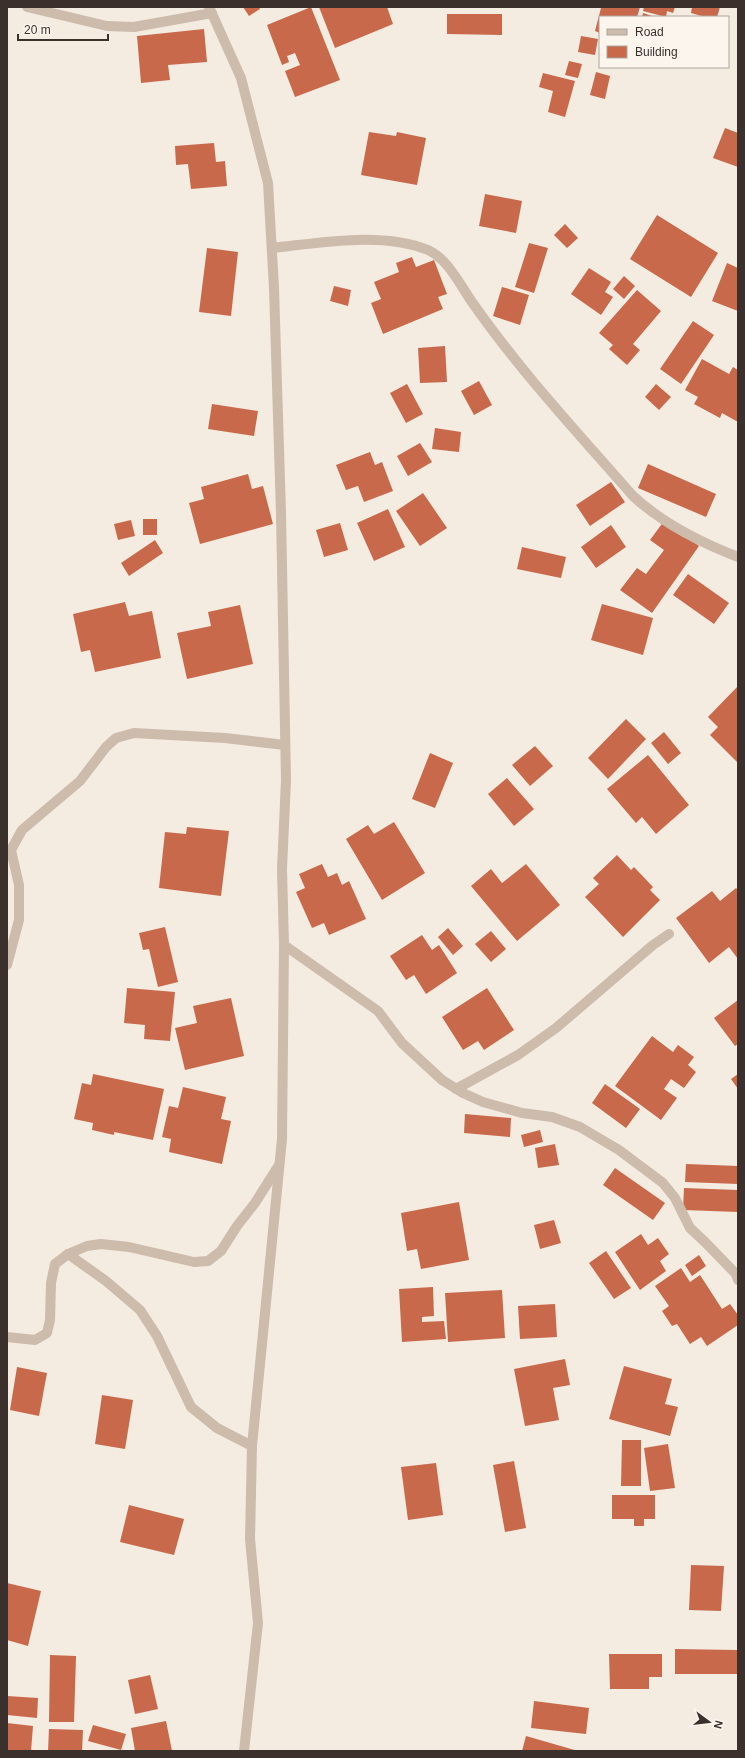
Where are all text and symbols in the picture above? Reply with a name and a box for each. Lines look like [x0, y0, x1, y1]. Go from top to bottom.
scale bar [18, 16, 108, 42]
legend [599, 16, 729, 68]
text: 20 m [24, 23, 51, 37]
text: Road [635, 25, 664, 39]
text: Building [635, 45, 678, 59]
north arrow [689, 1702, 729, 1742]
text: N [712, 1719, 725, 1730]

